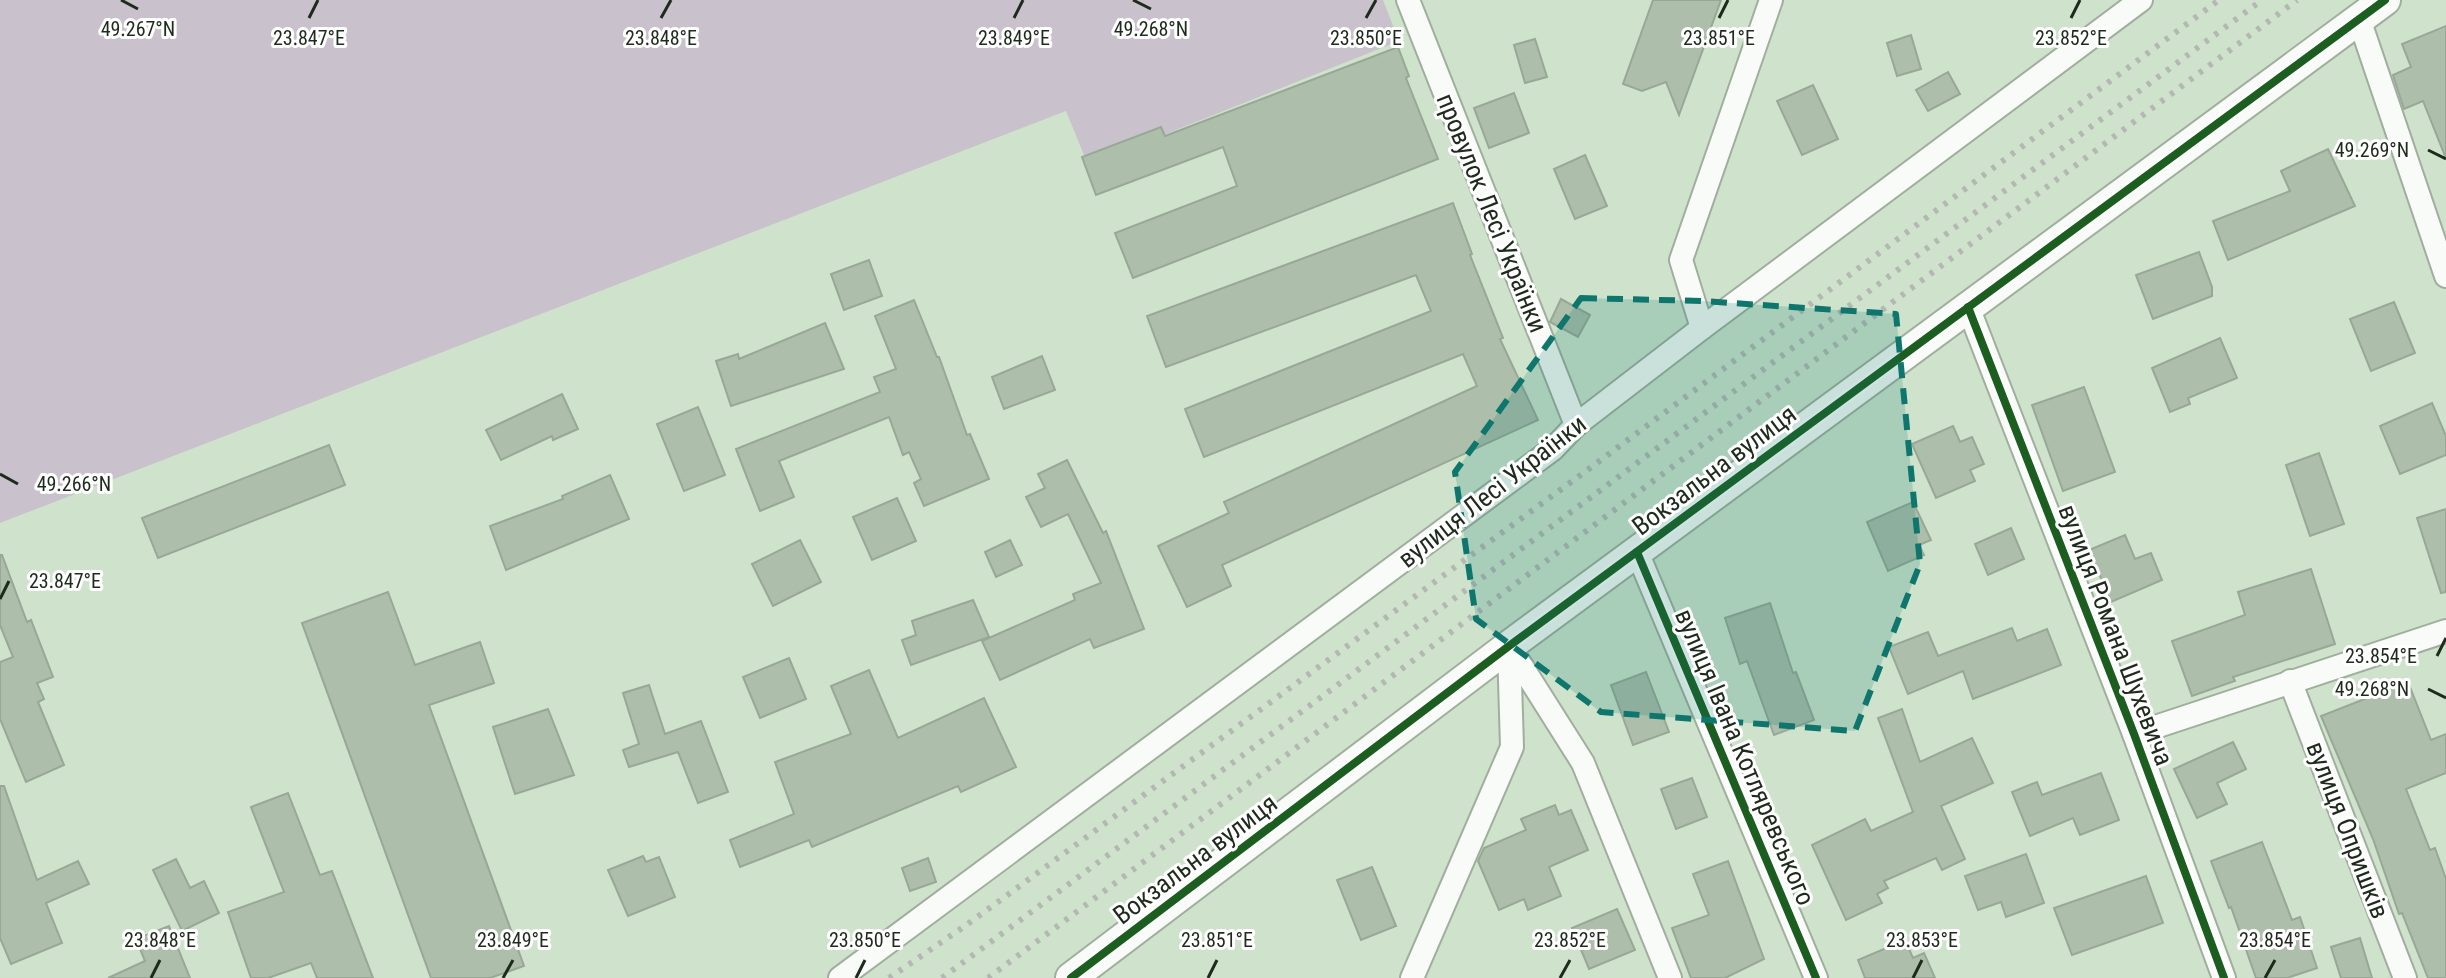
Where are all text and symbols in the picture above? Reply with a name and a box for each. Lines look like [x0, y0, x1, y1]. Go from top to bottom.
text: 49.267°N [101, 17, 175, 41]
text: 49.268°N [1114, 17, 1188, 41]
text: 23.847°E [273, 26, 345, 50]
text: 23.848°E [625, 26, 697, 50]
text: 23.849°E [978, 26, 1050, 50]
text: 23.850°E [1330, 26, 1402, 50]
text: 23.851°E [1683, 26, 1755, 50]
text: 23.852°E [2035, 26, 2107, 50]
street label: провулок Лесі Українки [1430, 89, 1554, 337]
text: 49.269°N [2335, 138, 2409, 162]
street label: Вокзальна вулиця [1626, 399, 1802, 541]
street label: вулиця Лесі Українки [1392, 408, 1592, 574]
text: 49.266°N [37, 472, 111, 496]
street label: вулиця Романа Шухевича [2052, 500, 2180, 770]
text: 23.847°E [29, 569, 101, 593]
street label: вулиця Івана Котляревського [1669, 604, 1821, 910]
text: 23.854°E [2345, 644, 2417, 668]
text: 49.268°N [2335, 677, 2409, 701]
street label: вулиця Опришків [2301, 737, 2395, 923]
street label: Вокзальна вулиця [1107, 788, 1283, 930]
text: 23.848°E [124, 928, 196, 952]
text: 23.849°E [477, 928, 549, 952]
text: 23.850°E [829, 928, 901, 952]
text: 23.851°E [1181, 928, 1253, 952]
text: 23.852°E [1534, 928, 1606, 952]
text: 23.853°E [1886, 928, 1958, 952]
text: 23.854°E [2239, 928, 2311, 952]

